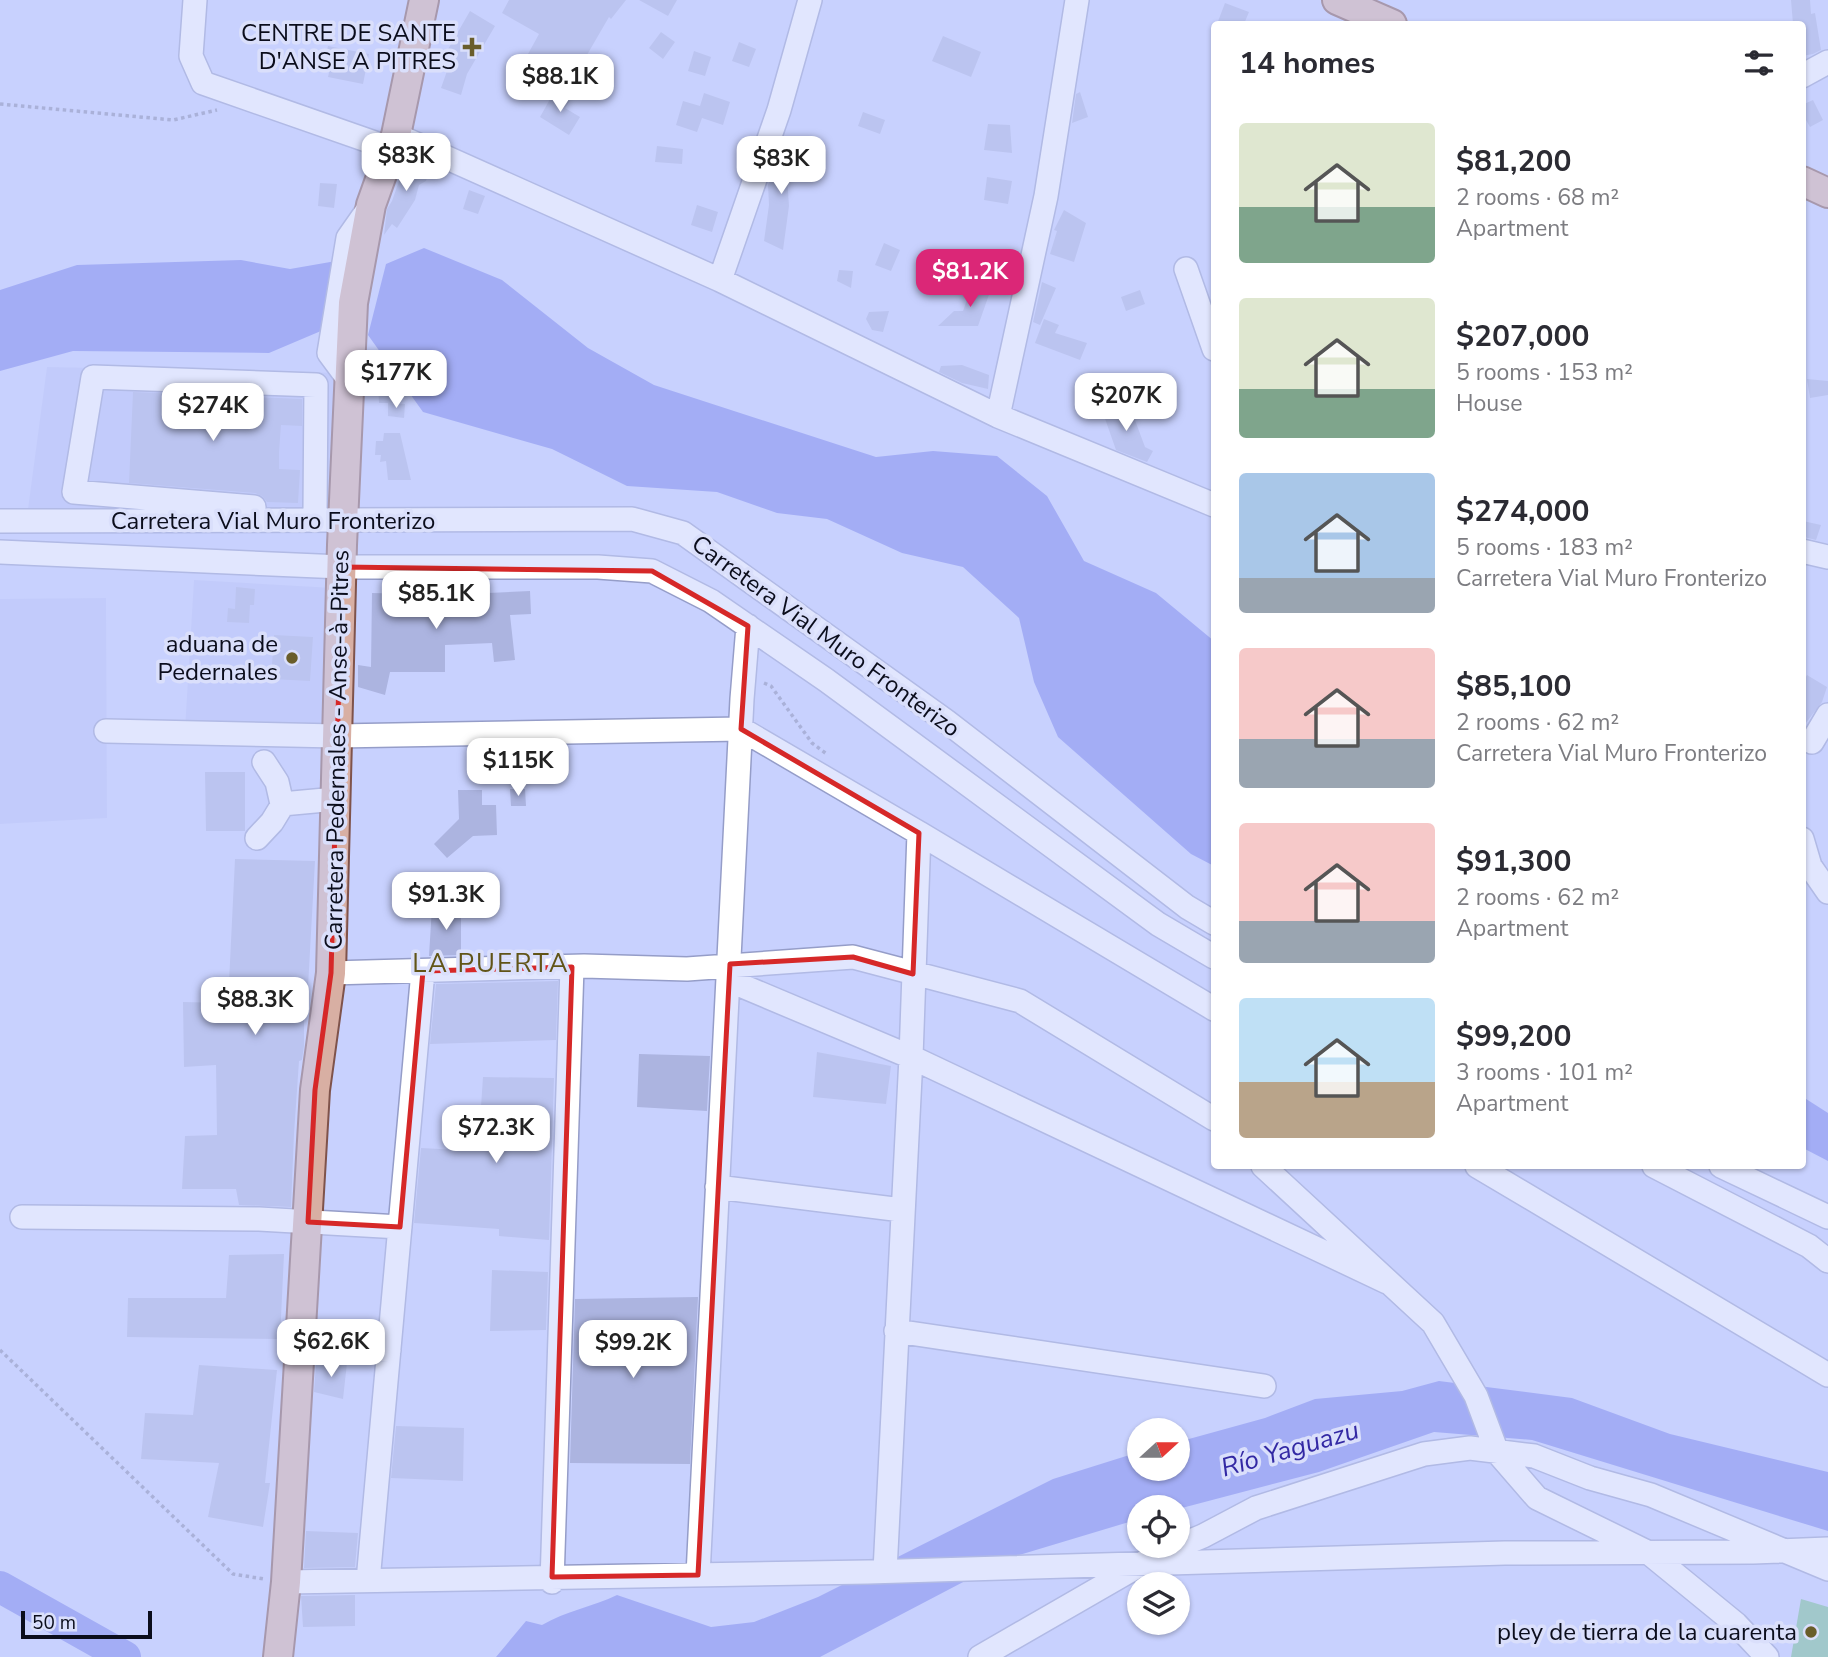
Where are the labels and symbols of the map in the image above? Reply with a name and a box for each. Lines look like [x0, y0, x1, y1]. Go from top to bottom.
place label: CENTRE DE SANTE D'ANSE A PITRES [241, 17, 456, 77]
marker: CENTRE DE SANTE D'ANSE A PITRES [462, 37, 482, 57]
pin: $88.1K [503, 54, 617, 114]
pin: $83K [365, 134, 447, 193]
pin: $83K [740, 136, 822, 196]
pin: $81.2K [913, 250, 1027, 309]
pin: $177K [347, 350, 445, 410]
pin: $207K [1077, 374, 1175, 433]
pin: $274K [164, 384, 262, 443]
street label: Carretera Vial Muro Fronterizo [111, 505, 435, 537]
street label: Carretera Vial Muro Fronterizo [685, 528, 967, 744]
street label: Carretera Pedernales - Anse-à-Pitres [318, 550, 356, 950]
pin: $85.1K [379, 572, 493, 631]
place label: aduana de Pedernales [158, 628, 278, 688]
marker: aduana de Pedernales [284, 650, 300, 666]
pin: $115K [469, 738, 567, 798]
pin: $91.3K [389, 872, 503, 932]
district label: LA PUERTA [412, 946, 570, 981]
pin: $88.3K [198, 978, 312, 1037]
pin: $72.3K [439, 1106, 553, 1165]
pin: $62.6K [274, 1320, 388, 1379]
pin: $99.2K [576, 1320, 690, 1380]
water label: Río Yaguazu [1217, 1413, 1363, 1485]
north arrow [1127, 1418, 1190, 1480]
scale bar [21, 1608, 152, 1640]
place label: pley de tierra de la cuarenta [1497, 1616, 1797, 1648]
marker: pley de tierra de la cuarenta [1803, 1624, 1819, 1640]

